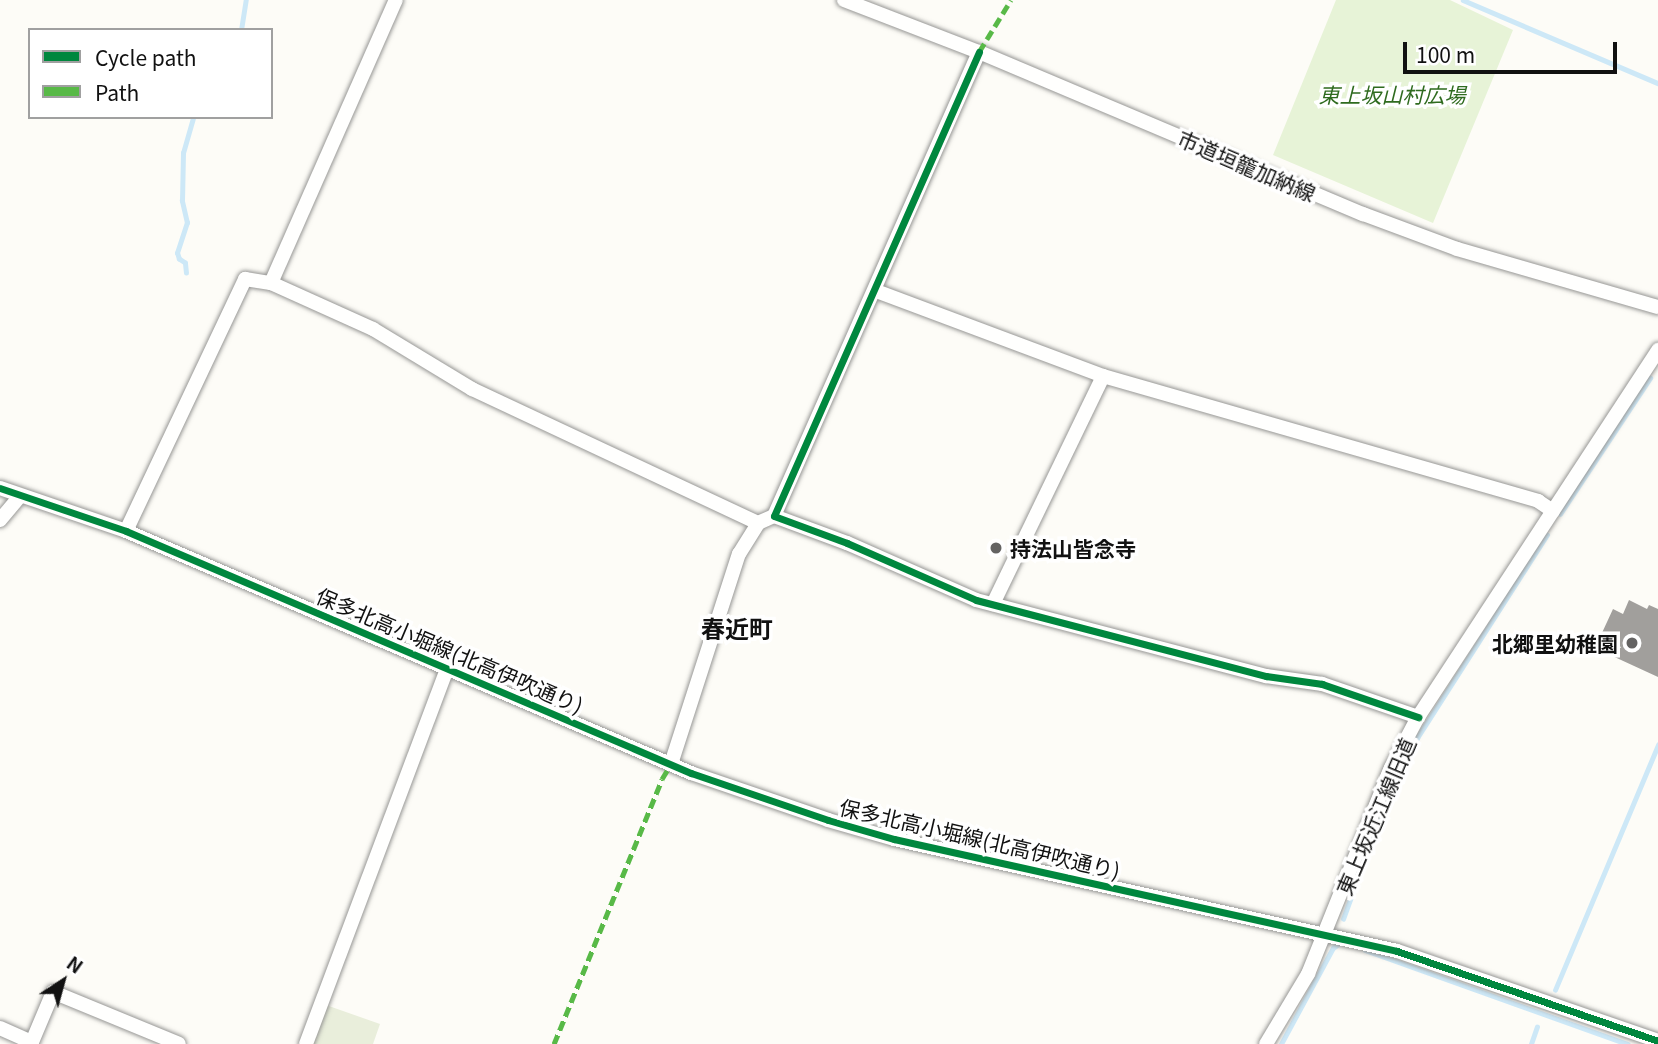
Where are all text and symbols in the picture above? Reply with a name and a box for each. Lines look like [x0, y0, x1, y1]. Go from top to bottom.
legend [28, 28, 273, 119]
scale bar [1406, 28, 1620, 72]
text: 100 m [1416, 39, 1475, 69]
text: Cycle path [95, 42, 197, 72]
text: Path [95, 77, 139, 107]
park label: 東上坂山村広場 [1319, 81, 1465, 107]
street label: 市道垣籠加納線 [1174, 125, 1320, 205]
place label: 持法山皆念寺 [1010, 535, 1136, 561]
marker: 持法山皆念寺 [988, 540, 1004, 556]
street label: 保多北高小堀線(北高伊吹通り) [313, 582, 587, 718]
district label: 春近町 [701, 614, 773, 642]
place label: 北郷里幼稚園 [1492, 630, 1618, 656]
marker: 北郷里幼稚園 [1624, 635, 1640, 651]
street label: 東上坂近江線旧道 [1331, 734, 1419, 898]
street label: 保多北高小堀線(北高伊吹通り) [837, 793, 1123, 883]
north arrow [28, 946, 98, 1016]
text: N [62, 948, 89, 979]

